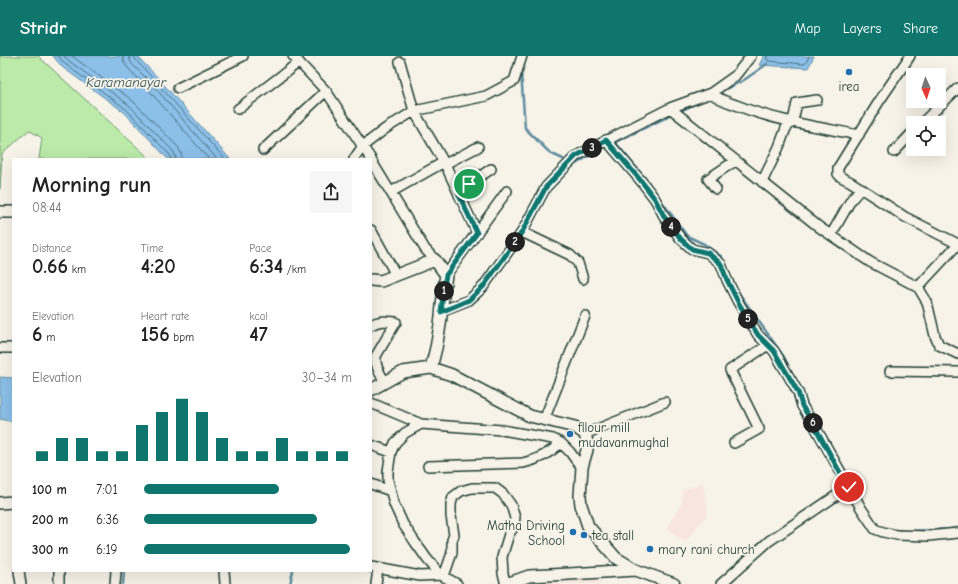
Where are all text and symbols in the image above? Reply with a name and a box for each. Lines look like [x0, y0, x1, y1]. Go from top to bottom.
text: Stridr [20, 17, 66, 39]
text: Map [794, 20, 821, 37]
text: Layers [843, 20, 881, 37]
text: Share [903, 20, 938, 37]
marker: irea [844, 67, 854, 77]
north arrow [906, 68, 946, 108]
map controls [906, 68, 946, 156]
water label: Karamanayar [86, 74, 167, 91]
place label: irea [838, 79, 860, 94]
button: locate [906, 116, 946, 156]
pin: 3 [582, 138, 602, 158]
text: 3 [589, 141, 595, 154]
pin [452, 167, 486, 201]
button: share [310, 171, 352, 213]
text: Morning run [32, 172, 151, 198]
icon: arrive [458, 173, 480, 195]
text: 08:44 [32, 200, 62, 215]
pin: 4 [661, 217, 681, 237]
text: 4 [668, 220, 674, 233]
pin: 2 [505, 232, 525, 252]
text: 2 [512, 235, 518, 248]
text: Distance [32, 242, 71, 255]
text: Time [141, 242, 164, 255]
text: Pace [249, 242, 272, 255]
text: 0.66 [32, 255, 68, 278]
text: 4:20 [141, 255, 176, 278]
text: 6:34 [249, 255, 283, 278]
text: km [68, 263, 86, 276]
text: /km [283, 263, 306, 276]
pin: 1 [434, 281, 454, 301]
text: 1 [442, 284, 446, 297]
pin: 5 [738, 309, 758, 329]
text: Elevation [32, 310, 74, 323]
text: Heart rate [141, 310, 189, 323]
text: kcal [249, 310, 268, 323]
text: 5 [745, 312, 751, 325]
text: 6 [32, 323, 42, 346]
text: 156 [141, 323, 170, 346]
text: 47 [249, 323, 268, 346]
text: m [42, 331, 55, 344]
text: bpm [170, 331, 194, 344]
text: Elevation [32, 370, 82, 385]
text: 30–34 m [302, 370, 352, 385]
pin: 6 [803, 413, 823, 433]
text: 6 [810, 416, 816, 429]
place label: fllour mill mudavanmughal [577, 420, 669, 450]
marker: fllour mill mudavanmughal [565, 429, 575, 439]
pin [832, 470, 866, 504]
icon: check [838, 476, 860, 498]
text: 100 m [32, 482, 67, 497]
text: 7:01 [96, 482, 118, 497]
text: 200 m [32, 512, 68, 527]
text: 6:36 [96, 512, 119, 527]
place label: Matha Driving School [487, 518, 565, 548]
marker: Matha Driving School [568, 527, 578, 537]
place label: tea stall [591, 528, 634, 543]
marker: tea stall [579, 530, 589, 540]
text: 300 m [32, 542, 68, 557]
text: 6:19 [96, 542, 117, 557]
place label: mary rani church [658, 542, 755, 557]
marker: mary rani church [645, 544, 655, 554]

